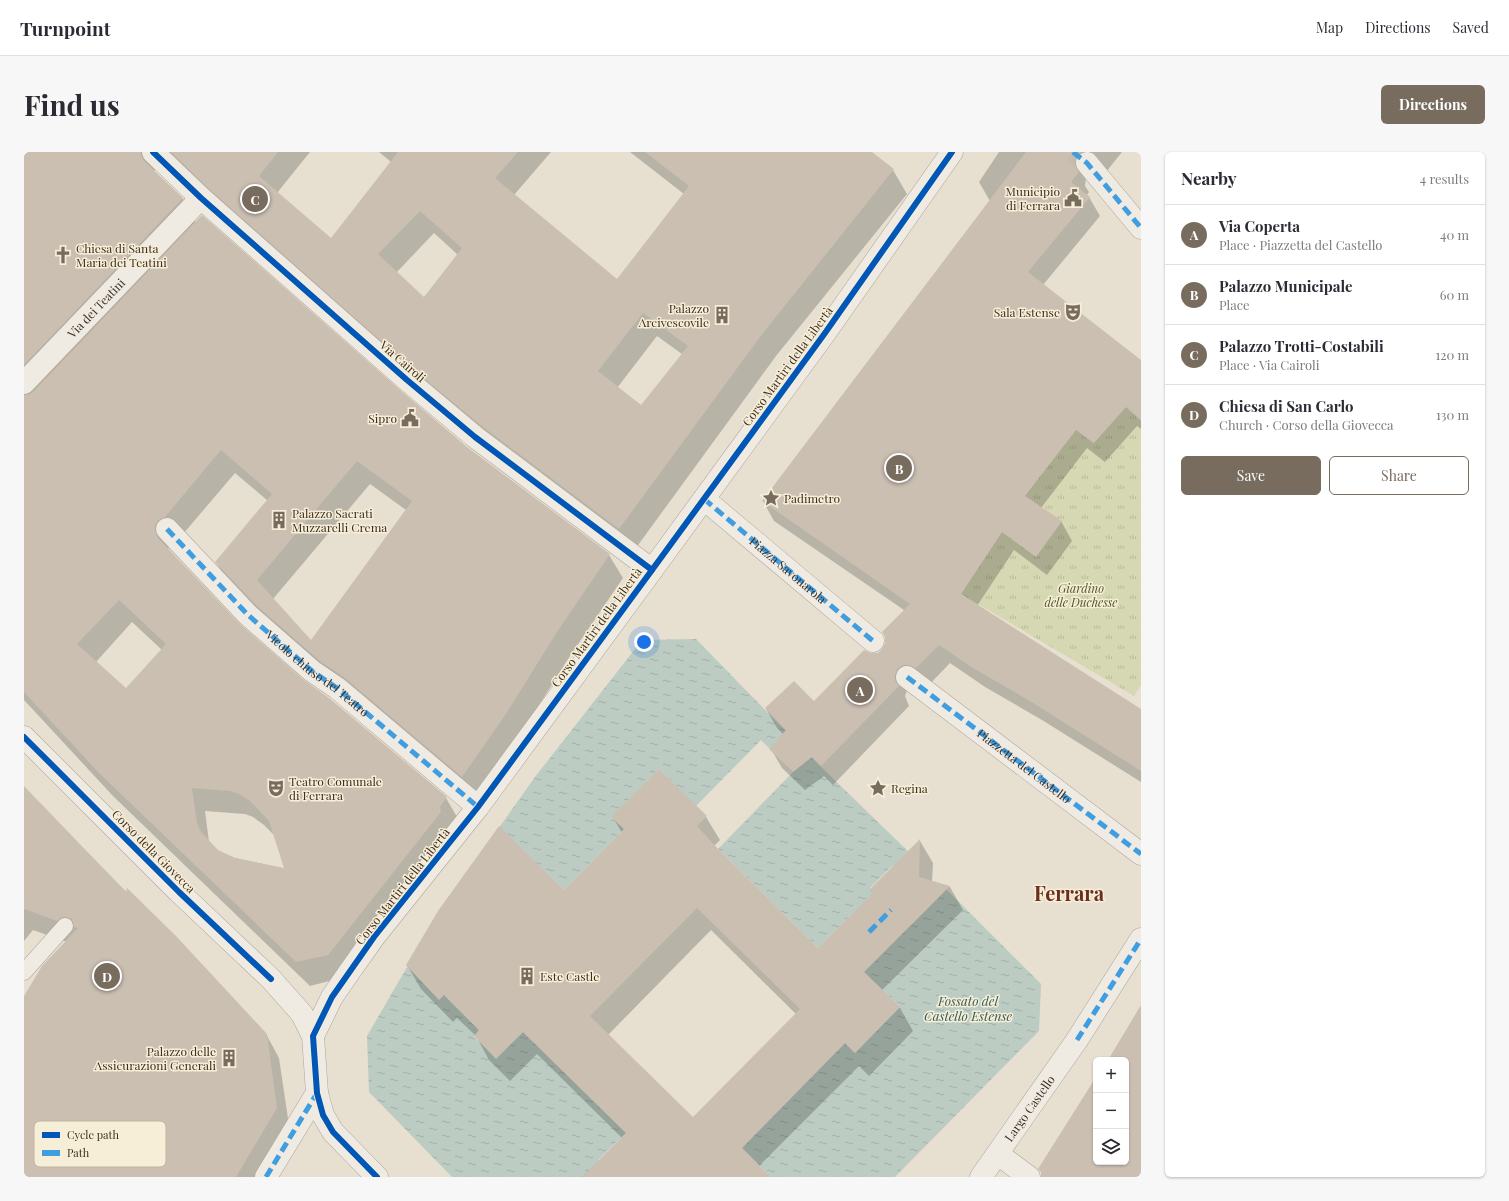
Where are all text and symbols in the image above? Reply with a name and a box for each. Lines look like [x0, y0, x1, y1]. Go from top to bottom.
text: Turnpoint [20, 15, 110, 41]
text: Map [1316, 18, 1343, 37]
text: Directions [1365, 18, 1431, 37]
text: Saved [1453, 18, 1489, 37]
button: Directions [1381, 85, 1485, 124]
text: Find us [24, 86, 120, 123]
text: Nearby [1181, 167, 1236, 189]
text: 4 results [1420, 170, 1469, 187]
place label: Municipio di Ferrara [1006, 183, 1060, 213]
pin: C [242, 184, 268, 214]
public building icon: Municipio di Ferrara [1063, 188, 1083, 208]
text: Via Coperta [1219, 216, 1300, 236]
text: A [1190, 226, 1198, 243]
text: 40 m [1440, 226, 1469, 243]
text: Place · Piazzetta del Castello [1219, 236, 1383, 253]
place label: Chiesa di Santa Maria dei Teatini [76, 240, 167, 270]
church icon: Chiesa di Santa Maria dei Teatini [53, 245, 73, 265]
street label: Via dei Teatini [63, 274, 128, 342]
text: Palazzo Municipale [1219, 276, 1353, 296]
text: B [1190, 286, 1198, 303]
text: 60 m [1440, 286, 1469, 303]
text: Place [1219, 296, 1250, 313]
place label: Palazzo Arcivescovile [638, 300, 709, 330]
theatre icon: Sala Estense [1063, 302, 1083, 322]
street label: Corso Martiri della Libertà [738, 303, 836, 429]
place label: Sala Estense [994, 304, 1060, 320]
building icon: Palazzo Arcivescovile [712, 305, 732, 325]
street label: Via Cairoli [376, 336, 430, 386]
text: Palazzo Trotti-Costabili [1219, 336, 1384, 356]
text: C [1189, 346, 1199, 363]
text: 120 m [1435, 346, 1469, 363]
text: Place · Via Cairoli [1219, 356, 1320, 373]
text: Chiesa di San Carlo [1219, 396, 1353, 416]
text: D [1189, 406, 1199, 423]
text: 130 m [1436, 406, 1469, 423]
public building icon: Sipro [400, 408, 420, 428]
place label: Sipro [368, 410, 397, 426]
text: Church · Corso della Giovecca [1219, 416, 1394, 433]
pin: B [886, 453, 912, 483]
button: Save [1181, 456, 1321, 495]
button: Share [1329, 456, 1469, 495]
place icon: Padimetro [761, 488, 781, 508]
place label: Padimetro [784, 490, 840, 506]
place label: Palazzo Sacrati Muzzarelli Crema [292, 505, 387, 535]
building icon: Palazzo Sacrati Muzzarelli Crema [269, 510, 289, 530]
street label: Piazza Savonarola [746, 533, 830, 607]
street label: Corso Martiri della Libertà [547, 564, 645, 690]
park label: Giardino delle Duchesse [1044, 580, 1118, 610]
street label: Vicolo chiuso del Teatro [262, 626, 373, 720]
your location [634, 632, 654, 652]
pin: A [847, 675, 873, 705]
street label: Piazzetta del Castello [974, 725, 1075, 807]
place label: Teatro Comunale di Ferrara [289, 773, 382, 803]
theatre icon: Teatro Comunale di Ferrara [266, 778, 286, 798]
place icon: Regina [868, 778, 888, 798]
place label: Regina [891, 780, 928, 796]
street label: Corso della Giovecca [109, 806, 199, 896]
street label: Corso Martiri della Libertà [351, 824, 453, 948]
district label: Ferrara [1034, 879, 1105, 906]
pin: D [94, 961, 120, 991]
building icon: Este Castle [517, 966, 537, 986]
place label: Este Castle [540, 968, 599, 984]
water label: Fossato del Castello Estense [924, 992, 1012, 1024]
place label: Palazzo delle Assicurazioni Generali [94, 1043, 216, 1073]
building icon: Palazzo delle Assicurazioni Generali [219, 1048, 239, 1068]
map controls [1093, 1057, 1129, 1165]
button: + [1093, 1057, 1129, 1093]
street label: Largo Castello [1000, 1072, 1058, 1145]
button: − [1093, 1093, 1129, 1129]
legend [34, 1121, 166, 1167]
text: Cycle path [67, 1127, 119, 1142]
button: layers [1093, 1129, 1129, 1165]
text: Path [67, 1145, 90, 1160]

